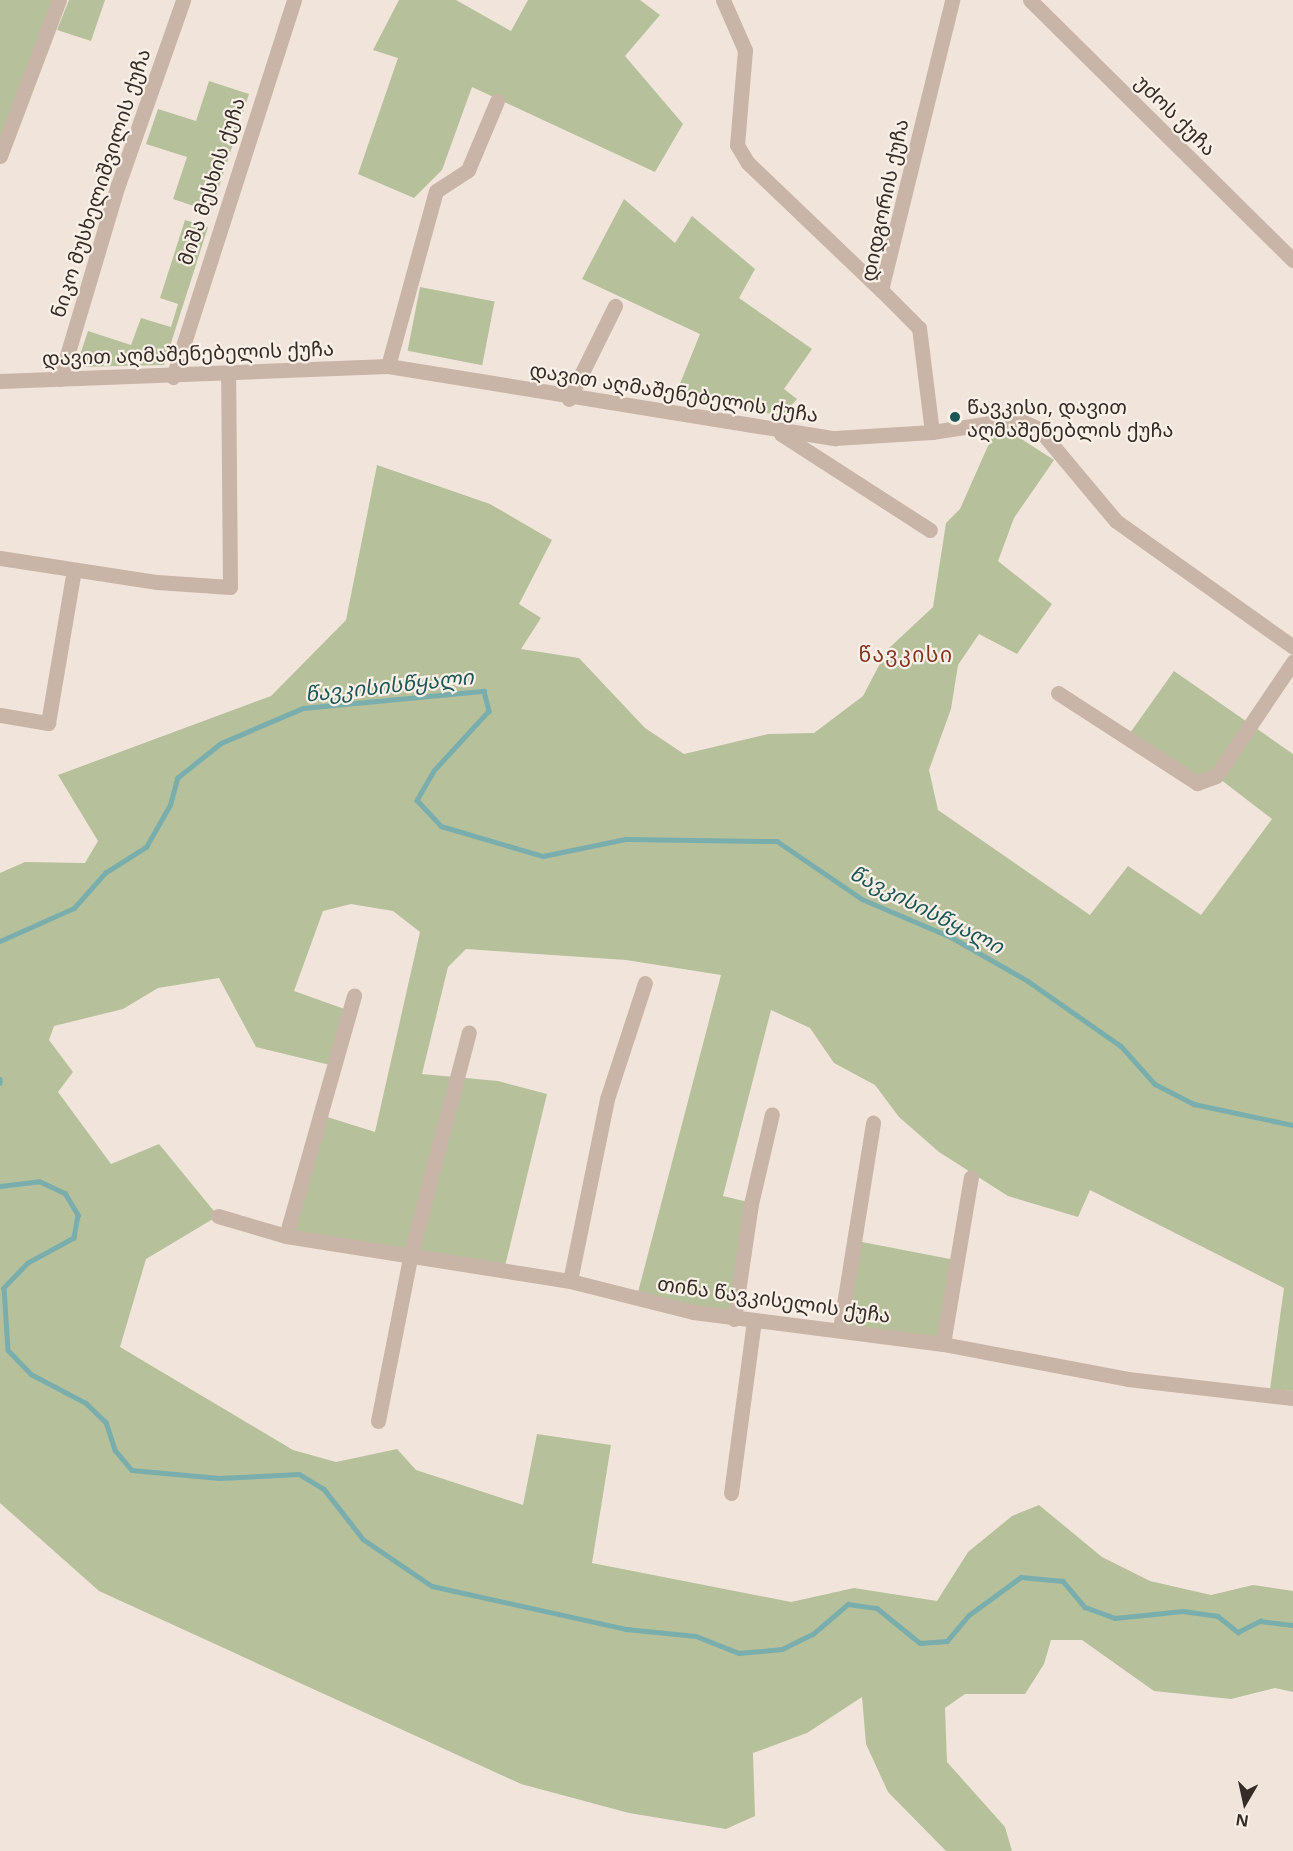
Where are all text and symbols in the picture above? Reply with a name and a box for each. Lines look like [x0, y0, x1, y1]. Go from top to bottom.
street label: ნიკო მუსხელიშვილის ქუჩა [45, 46, 155, 320]
street label: უძოს ქუჩა [1131, 70, 1221, 160]
street label: მიშა მესხის ქუჩა [173, 94, 249, 268]
street label: დიდგორის ქუჩა [855, 117, 913, 283]
street label: დავით აღმაშენებელის ქუჩა [42, 336, 334, 370]
street label: დავით აღმაშენებელის ქუჩა [528, 357, 820, 427]
place label: წავკისი, დავით აღმაშენებლის ქუჩა [967, 394, 1173, 441]
marker: წავკისი, დავით აღმაშენებლის ქუჩა [948, 410, 962, 424]
district label: წავკისი [858, 641, 954, 667]
water label: წავკისისწყალი [304, 664, 474, 706]
water label: წავკისისწყალი [846, 859, 1008, 959]
street label: თინა წავკისელის ქუჩა [656, 1271, 892, 1327]
north arrow [1215, 1773, 1275, 1833]
text: N [1234, 1809, 1250, 1833]

